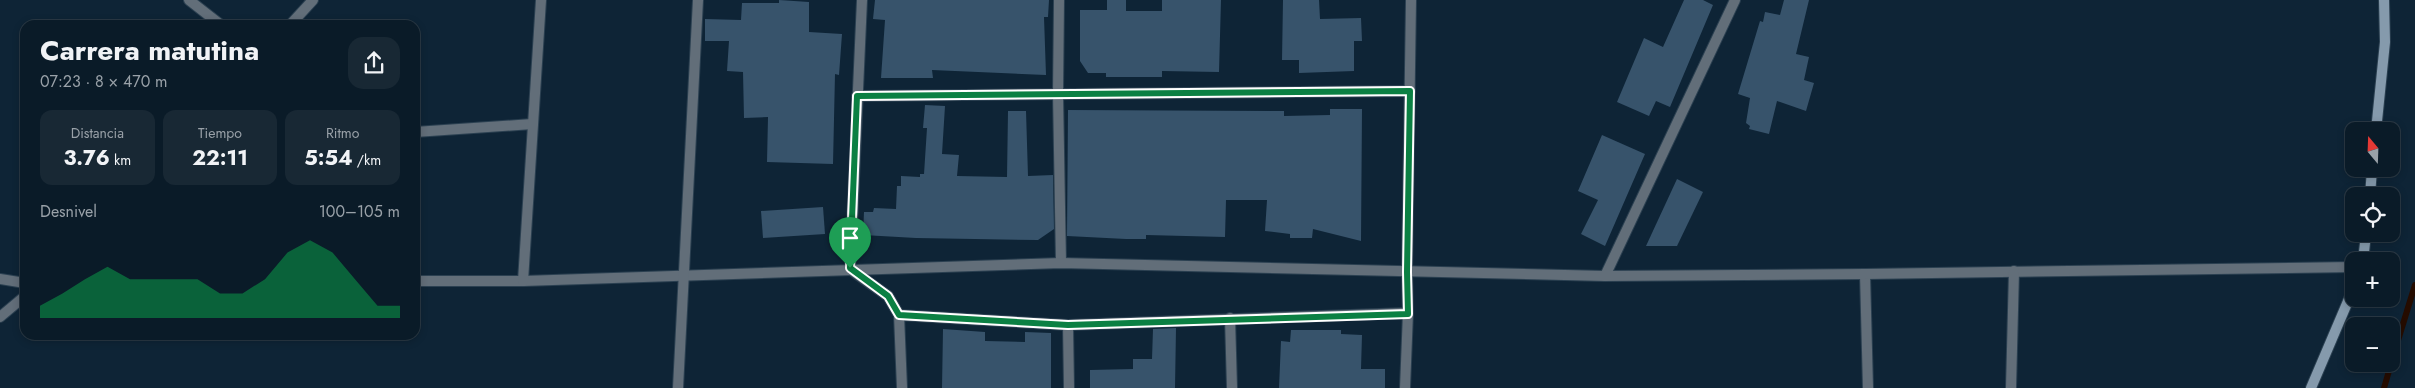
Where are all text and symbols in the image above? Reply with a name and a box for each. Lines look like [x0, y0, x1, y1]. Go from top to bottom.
text: Carrera matutina [40, 30, 259, 71]
button: share [348, 37, 400, 89]
text: 07:23 · 8 × 470 m [40, 70, 168, 93]
north arrow [2345, 122, 2400, 178]
map controls [2345, 122, 2400, 372]
text: Distancia [71, 123, 124, 143]
text: Tiempo [198, 123, 242, 143]
text: Ritmo [326, 123, 359, 143]
text: 3.76 [64, 143, 110, 173]
text: 22:11 [192, 143, 248, 173]
text: 5:54 [304, 143, 353, 173]
text: km [110, 150, 131, 170]
text: /km [353, 150, 381, 170]
button: locate [2345, 187, 2400, 242]
text: Desnivel [40, 200, 97, 223]
text: 100–105 m [319, 200, 400, 223]
pin [829, 217, 871, 268]
icon: arrive [836, 224, 864, 252]
button: + [2345, 252, 2400, 307]
button: − [2345, 317, 2400, 372]

